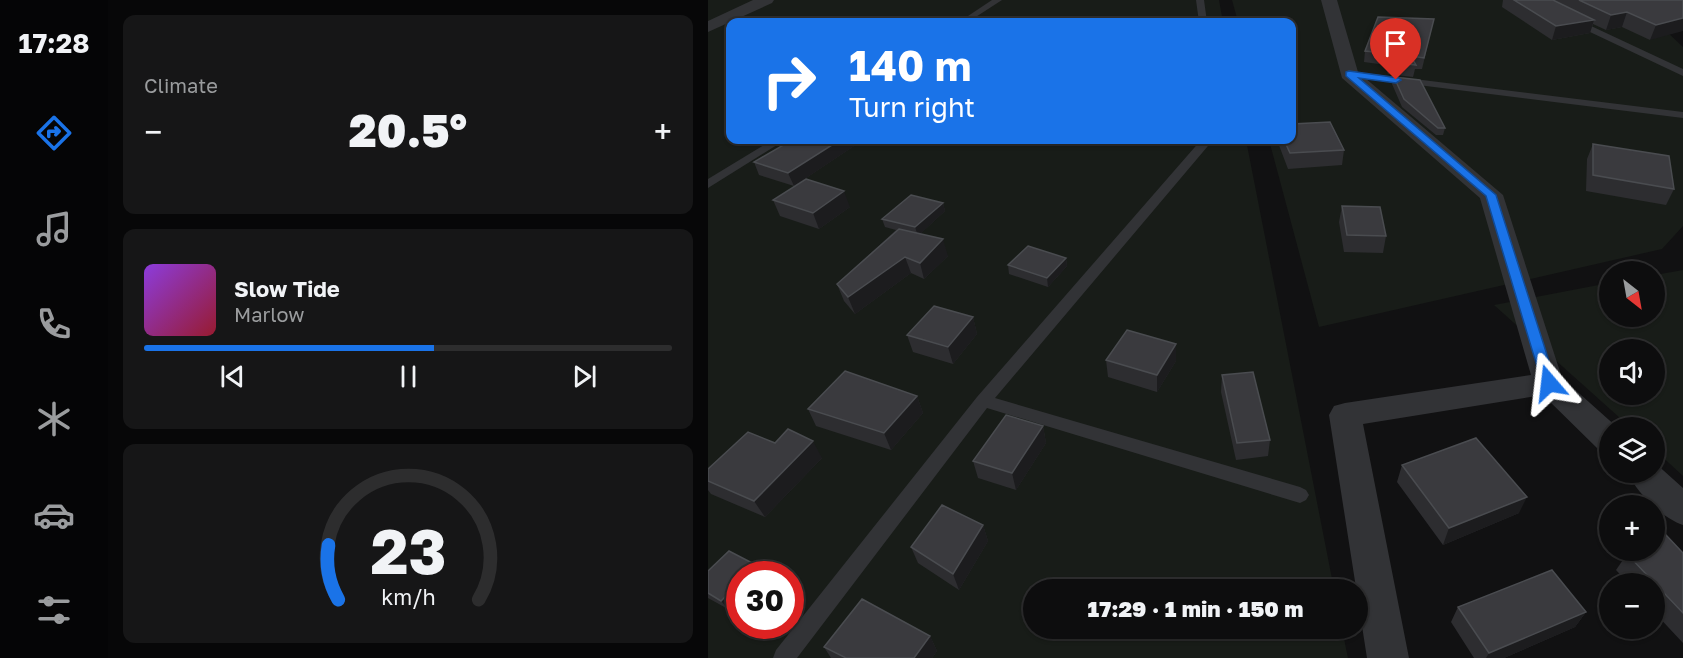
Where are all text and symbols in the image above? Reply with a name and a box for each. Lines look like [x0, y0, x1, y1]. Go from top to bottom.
pin [1370, 18, 1421, 80]
text: 17:28 [18, 27, 90, 59]
icon: arrive [1379, 27, 1412, 60]
text: 140 m [849, 40, 971, 90]
icon: right [750, 42, 828, 120]
text: Climate [144, 73, 218, 97]
text: Turn right [849, 91, 975, 123]
text: 20.5° [349, 103, 467, 157]
icon: directions [33, 112, 75, 154]
text: − [144, 112, 162, 151]
text: + [654, 112, 672, 151]
icon: music [33, 208, 75, 250]
north arrow [1599, 261, 1665, 327]
map controls [1599, 261, 1665, 639]
text: Slow Tide [234, 275, 340, 302]
text: Marlow [234, 302, 305, 326]
icon: phone [33, 303, 75, 345]
button: sound [1599, 339, 1665, 405]
position arrow [1517, 351, 1581, 415]
icon: previous [216, 360, 249, 393]
icon: pause [392, 360, 425, 393]
icon: next [568, 360, 601, 393]
icon: climate [33, 398, 75, 440]
button: layers [1599, 417, 1665, 483]
icon: car [33, 494, 75, 536]
button: + [1599, 495, 1665, 561]
text: 23 [370, 514, 446, 589]
speed limit sign: 30 [726, 561, 804, 639]
button: − [1599, 573, 1665, 639]
text: km/h [381, 585, 435, 611]
icon: filters [33, 589, 75, 631]
text: 17:29 · 1 min · 150 m [1088, 595, 1303, 622]

